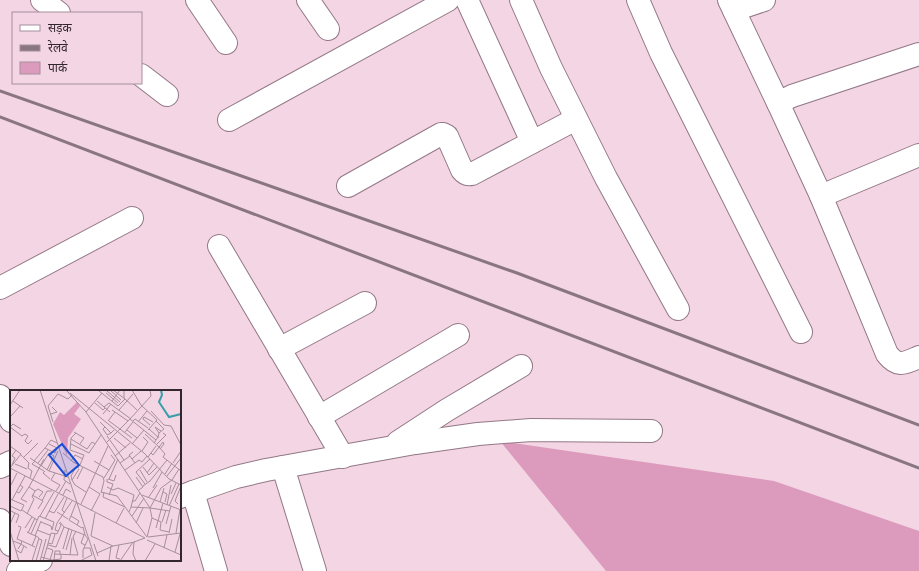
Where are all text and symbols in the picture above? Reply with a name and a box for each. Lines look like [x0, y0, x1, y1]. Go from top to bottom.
legend [12, 12, 142, 84]
text: सड़क [48, 20, 73, 36]
text: रेलवे [48, 40, 68, 56]
text: पार्क [48, 60, 68, 76]
inset map [10, 390, 181, 561]

